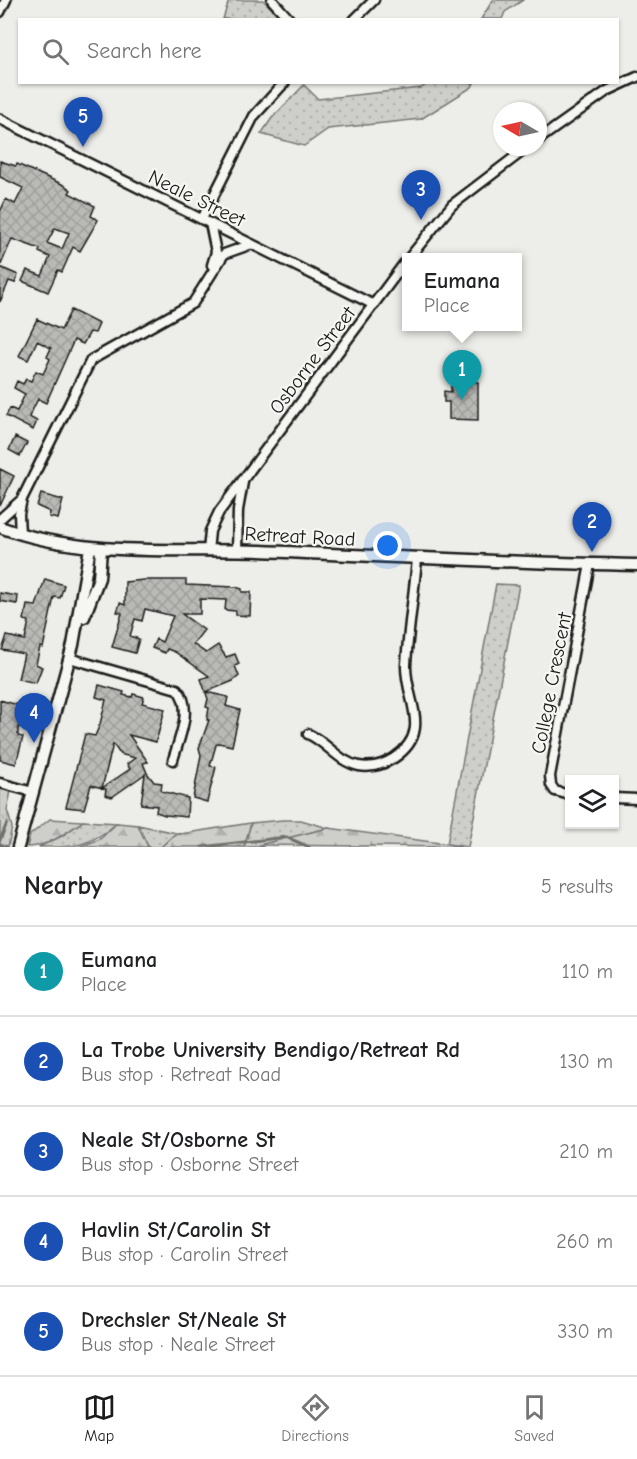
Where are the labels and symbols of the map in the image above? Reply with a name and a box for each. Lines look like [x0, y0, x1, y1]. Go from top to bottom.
pin: 5 [64, 98, 103, 147]
north arrow [493, 102, 547, 156]
street label: Neale Street [145, 165, 250, 232]
pin: 3 [402, 170, 440, 220]
street label: Osborne Street [265, 301, 361, 418]
pin: 1 [442, 350, 482, 400]
pin: 2 [572, 502, 612, 552]
street label: Retreat Road [244, 522, 356, 551]
your location [373, 531, 402, 560]
street label: College Crescent [527, 609, 577, 756]
pin: 4 [15, 694, 54, 743]

